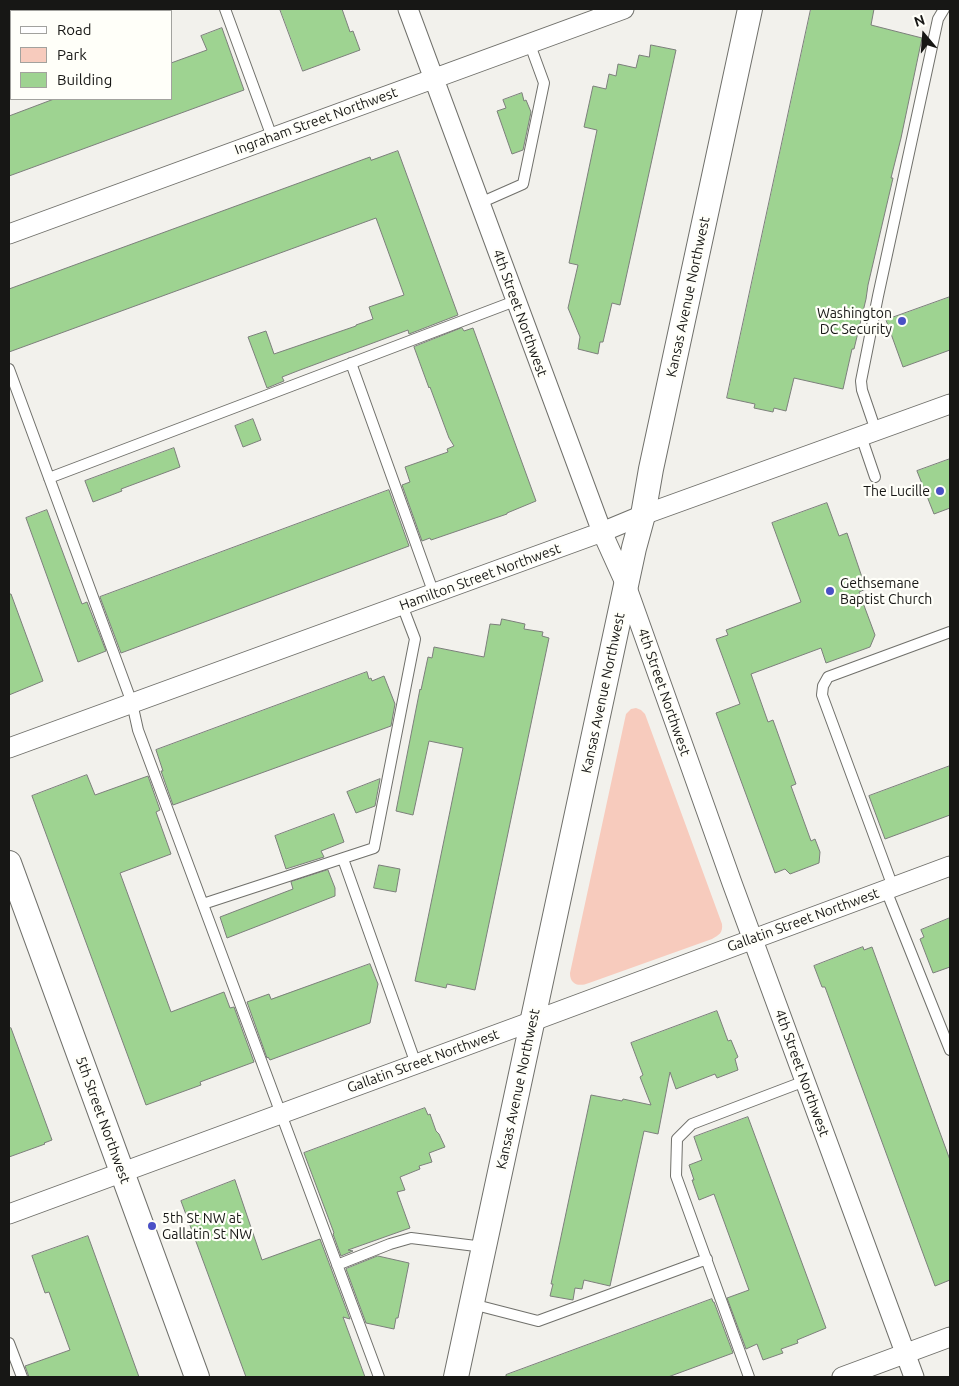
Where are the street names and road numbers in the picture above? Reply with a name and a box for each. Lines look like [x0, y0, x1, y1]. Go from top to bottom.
street label: Ingraham Street Northwest [232, 84, 400, 158]
street label: Kansas Avenue Northwest [663, 215, 713, 379]
street label: 4th Street Northwest [489, 247, 551, 379]
street label: Hamilton Street Northwest [397, 540, 563, 614]
street label: Kansas Avenue Northwest [578, 611, 628, 775]
street label: 4th Street Northwest [634, 626, 694, 758]
street label: Gallatin Street Northwest [725, 885, 881, 955]
street label: Kansas Avenue Northwest [493, 1007, 543, 1171]
street label: 4th Street Northwest [771, 1007, 833, 1139]
street label: Gallatin Street Northwest [345, 1026, 501, 1096]
street label: 5th Street Northwest [72, 1054, 134, 1186]

